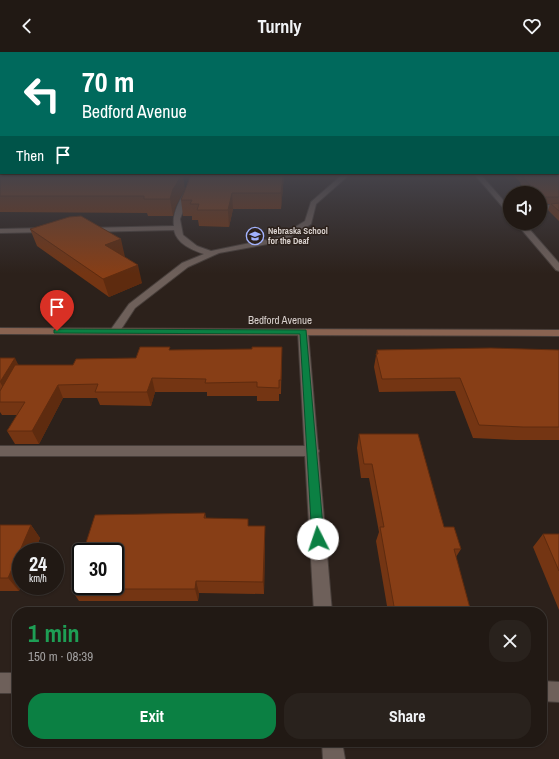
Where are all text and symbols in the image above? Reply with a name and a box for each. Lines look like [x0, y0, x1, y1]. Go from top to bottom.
text: Turnly [257, 14, 302, 39]
icon: back [16, 15, 38, 37]
icon: heart [521, 15, 543, 37]
text: 70 m [82, 63, 134, 101]
icon: left [16, 68, 68, 120]
text: Bedford Avenue [82, 99, 187, 124]
icon: arrive [52, 144, 74, 166]
text: Then [16, 145, 44, 166]
map controls [503, 186, 547, 230]
button: sound [503, 186, 547, 230]
place label: Nebraska School for the Deaf [268, 225, 328, 247]
school or university icon: Nebraska School for the Deaf [245, 226, 265, 246]
pin [40, 290, 74, 331]
icon: arrive [46, 296, 68, 318]
street label: Bedford Avenue [248, 313, 312, 327]
position arrow [297, 518, 339, 560]
speed limit sign: 30 [72, 543, 124, 595]
text: 24 [29, 550, 47, 577]
text: km/h [29, 572, 47, 585]
text: 1 min [28, 617, 79, 649]
button: close [489, 620, 531, 662]
text: 150 m · 08:39 [28, 648, 93, 665]
button: Exit [28, 693, 276, 739]
button: Share [284, 693, 531, 739]

